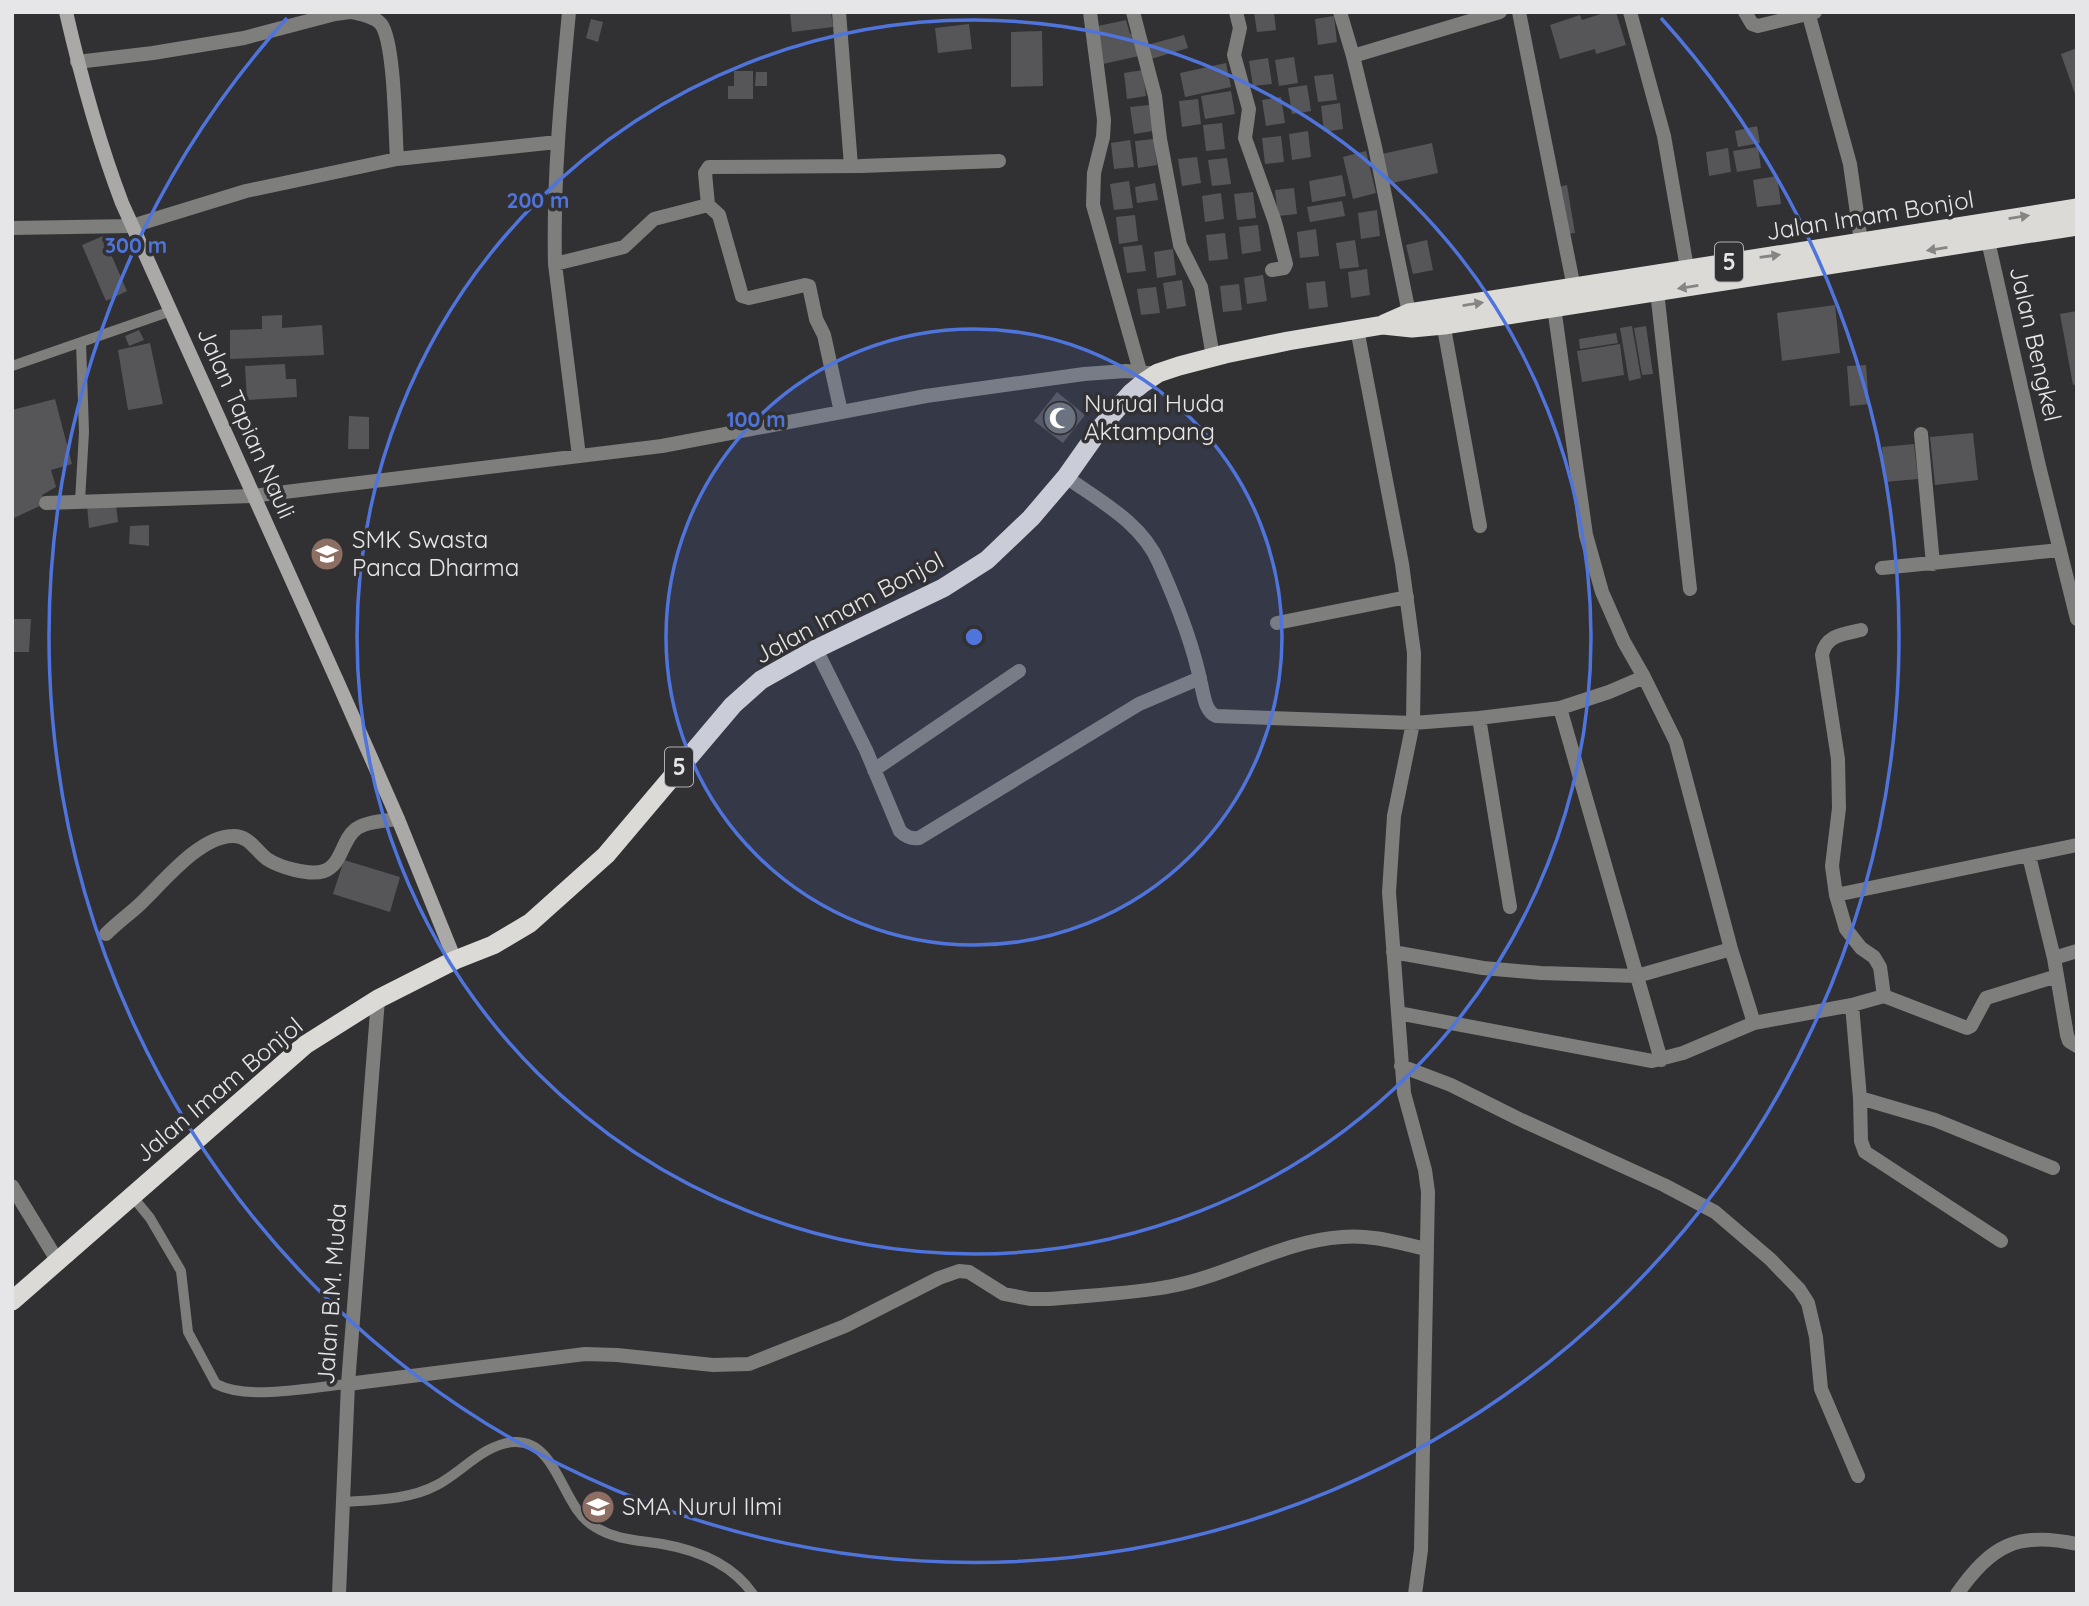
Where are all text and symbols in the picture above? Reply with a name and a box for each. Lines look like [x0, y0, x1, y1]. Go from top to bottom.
street label: Jalan Imam Bonjol [1764, 184, 1976, 246]
text: 200 m [507, 187, 569, 213]
one-way arrow [2008, 211, 2030, 222]
text: 300 m [105, 232, 167, 258]
road number: 5 [1715, 243, 1743, 282]
one-way arrow [1926, 244, 1948, 255]
one-way arrow [1759, 251, 1781, 262]
street label: Jalan Bengkel [2004, 263, 2068, 424]
one-way arrow [1677, 282, 1699, 293]
one-way arrow [1462, 298, 1484, 309]
street label: Jalan Tapian Nauli [191, 322, 303, 523]
place label: Nurual Huda Aktampang [1084, 388, 1225, 446]
mosque icon: Nurual Huda Aktampang [1041, 399, 1079, 437]
text: 100 m [726, 406, 786, 432]
place label: SMK Swasta Panca Dharma [352, 524, 519, 582]
school or university icon: SMK Swasta Panca Dharma [308, 535, 346, 573]
street label: Jalan Imam Bonjol [749, 545, 948, 670]
centre of rings [962, 625, 986, 649]
road number: 5 [665, 748, 693, 786]
street label: Jalan Imam Bonjol [128, 1010, 308, 1168]
street label: Jalan B.M. Muda [310, 1202, 352, 1386]
school or university icon: SMA Nurul Ilmi [579, 1488, 617, 1526]
place label: SMA Nurul Ilmi [622, 1491, 782, 1521]

